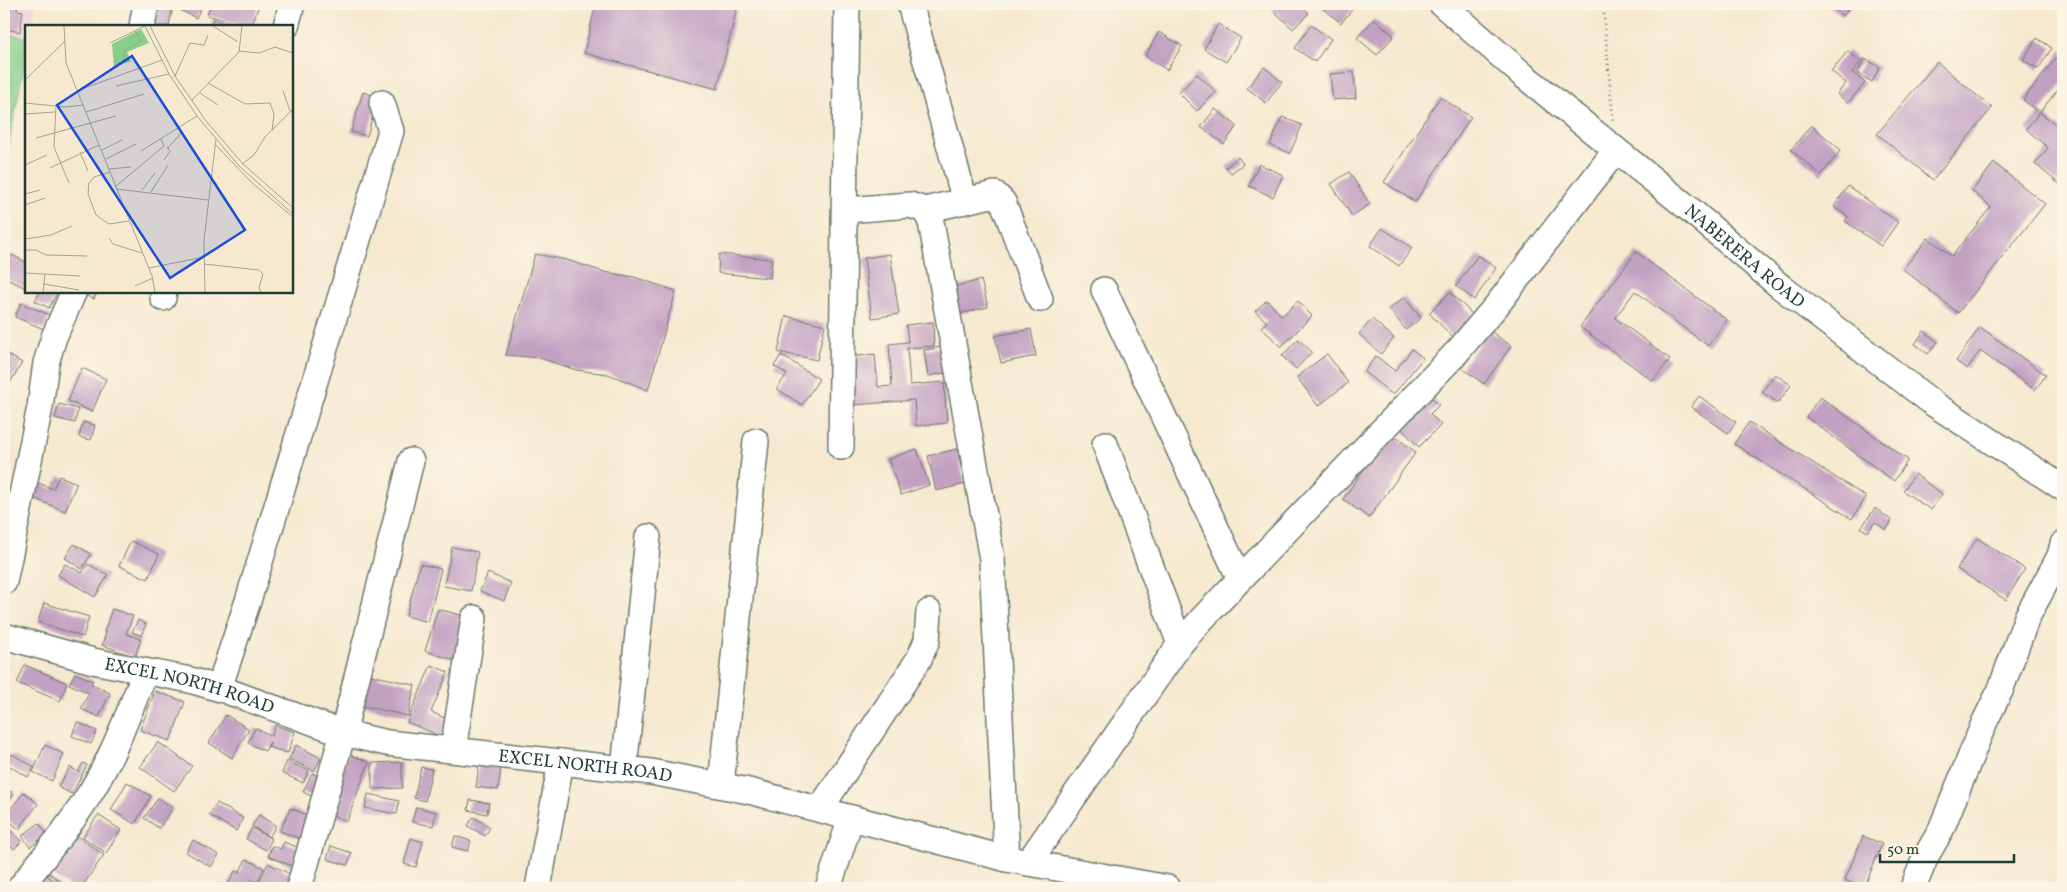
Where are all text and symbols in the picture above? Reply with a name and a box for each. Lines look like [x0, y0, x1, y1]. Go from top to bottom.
inset map [25, 25, 292, 292]
street label: NABERERA ROAD [1678, 199, 1810, 315]
street label: EXCEL NORTH ROAD [102, 653, 277, 721]
street label: EXCEL NORTH ROAD [497, 744, 674, 790]
scale bar [1880, 832, 2013, 864]
text: 50 m [1887, 840, 1919, 861]

